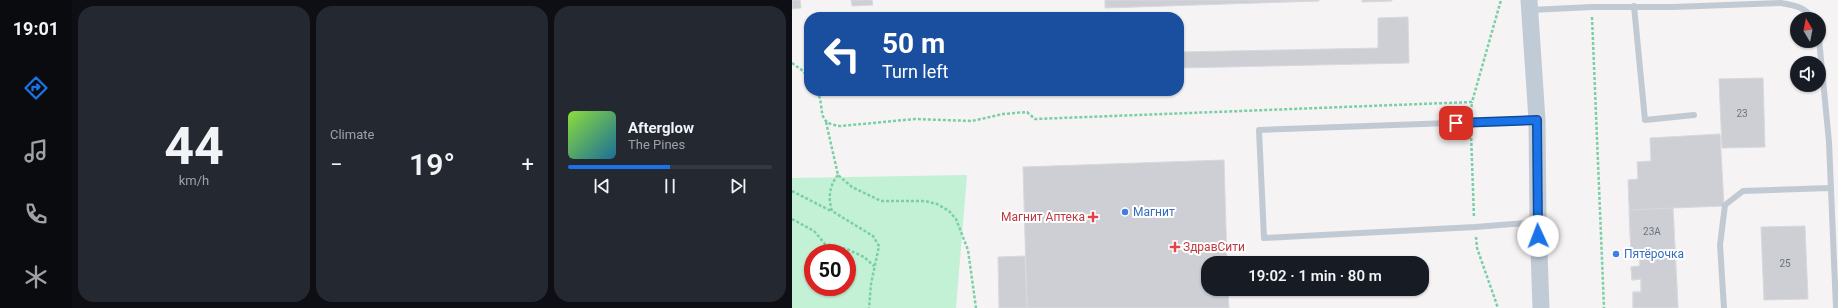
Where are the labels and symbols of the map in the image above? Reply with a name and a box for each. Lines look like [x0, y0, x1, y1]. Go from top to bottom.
north arrow [1790, 12, 1826, 48]
pin [1439, 106, 1473, 140]
house number: 23 [1736, 108, 1748, 119]
place label: Магнит [1133, 205, 1175, 219]
marker: Магнит [1120, 207, 1130, 217]
place label: Магнит Аптека [1001, 210, 1085, 224]
marker: Магнит Аптека [1088, 212, 1098, 222]
position arrow [1517, 215, 1559, 257]
house number: 23А [1643, 226, 1661, 237]
place label: ЗдравСити [1183, 240, 1245, 254]
marker: ЗдравСити [1170, 242, 1180, 252]
speed limit sign: 50 [804, 244, 856, 296]
place label: Пятёрочка [1624, 247, 1684, 261]
marker: Пятёрочка [1611, 249, 1621, 259]
house number: 25 [1779, 258, 1791, 269]

